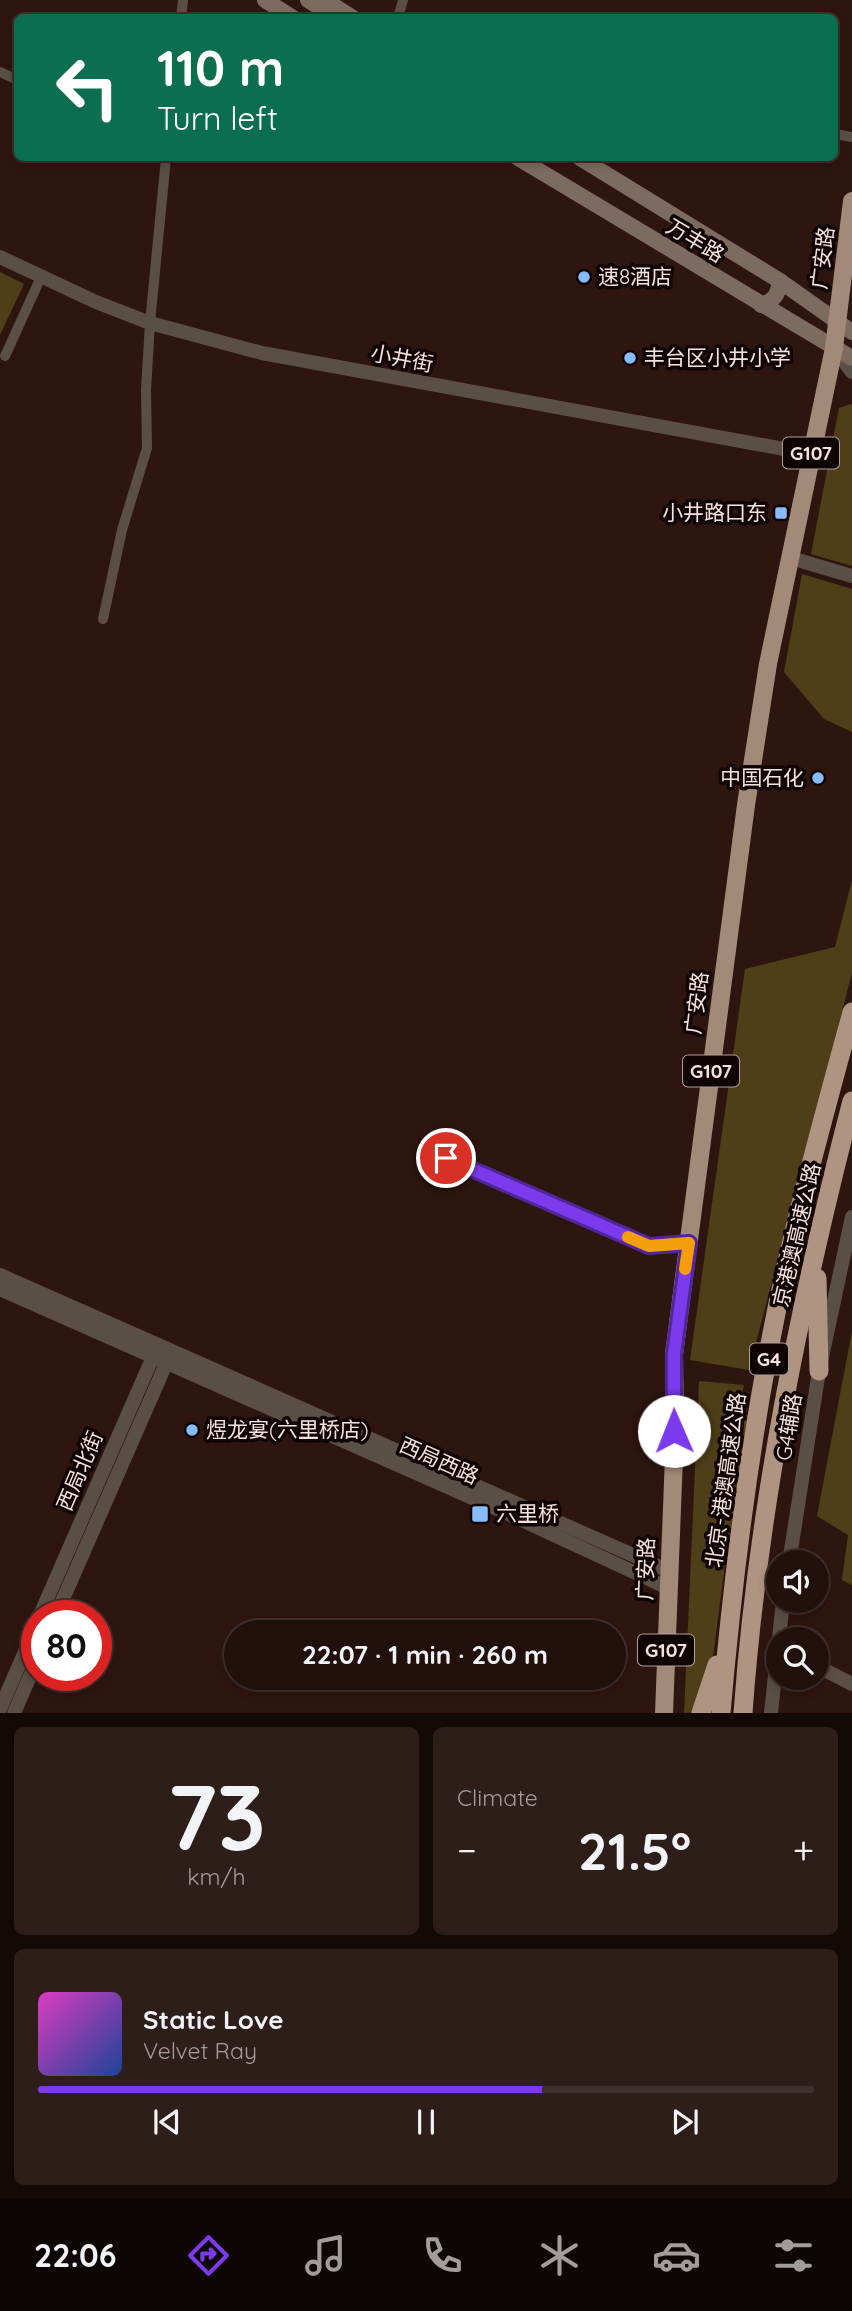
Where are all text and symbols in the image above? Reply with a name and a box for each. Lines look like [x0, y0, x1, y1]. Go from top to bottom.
text: 110 m [157, 37, 284, 98]
icon: left [42, 42, 133, 133]
text: Turn left [157, 98, 278, 138]
street label: 万丰路 [662, 213, 729, 268]
street label: 广安路 [805, 225, 839, 291]
place label: 速8酒店 [598, 263, 672, 289]
marker: 速8酒店 [576, 269, 592, 285]
street label: 小井街 [369, 339, 436, 377]
place label: 丰台区小井小学 [644, 344, 791, 370]
marker: 丰台区小井小学 [622, 350, 638, 366]
road number: G107 [783, 437, 839, 468]
place label: 小井路口东 [662, 499, 767, 525]
marker: 小井路口东 [773, 505, 789, 521]
place label: 中国石化 [720, 764, 804, 790]
marker: 中国石化 [810, 770, 826, 786]
street label: 广安路 [679, 970, 713, 1036]
road number: G107 [683, 1056, 739, 1086]
pin [416, 1128, 476, 1188]
icon: arrive [427, 1139, 465, 1177]
street label: 京港澳高速公路 [767, 1160, 825, 1309]
road number: G4 [750, 1344, 788, 1374]
street label: 北京-港澳高速公路 [700, 1391, 750, 1569]
street label: G4辅路 [770, 1391, 806, 1462]
position arrow [637, 1394, 711, 1468]
place label: 煜龙宴(六里桥店) [206, 1416, 369, 1442]
marker: 煜龙宴(六里桥店) [184, 1422, 200, 1438]
street label: 西局北街 [51, 1427, 107, 1514]
street label: 西局西路 [396, 1431, 483, 1489]
place label: 六里桥 [496, 1500, 559, 1526]
marker: 六里桥 [470, 1504, 490, 1524]
street label: 广安路 [631, 1537, 659, 1601]
map controls [766, 1550, 829, 1690]
button: sound [766, 1550, 829, 1613]
speed limit sign: 80 [21, 1600, 112, 1691]
button: search [766, 1627, 829, 1690]
road number: G107 [638, 1634, 694, 1666]
text: 22:07 · 1 min · 260 m [302, 1638, 548, 1671]
text: 73 [167, 1759, 266, 1873]
text: Climate [457, 1783, 538, 1812]
text: 21.5° [578, 1818, 691, 1883]
text: − [457, 1826, 477, 1874]
text: + [793, 1826, 814, 1874]
text: km/h [187, 1862, 246, 1891]
text: Static Love [143, 2003, 284, 2036]
text: Velvet Ray [143, 2036, 257, 2065]
icon: previous [148, 2103, 186, 2141]
icon: pause [407, 2103, 445, 2141]
icon: next [666, 2103, 704, 2141]
icon: directions [184, 2231, 233, 2280]
icon: music [301, 2231, 350, 2280]
icon: phone [418, 2231, 467, 2280]
icon: climate [535, 2231, 584, 2280]
icon: car [652, 2231, 701, 2280]
icon: filters [769, 2231, 818, 2280]
text: 22:06 [34, 2235, 116, 2275]

